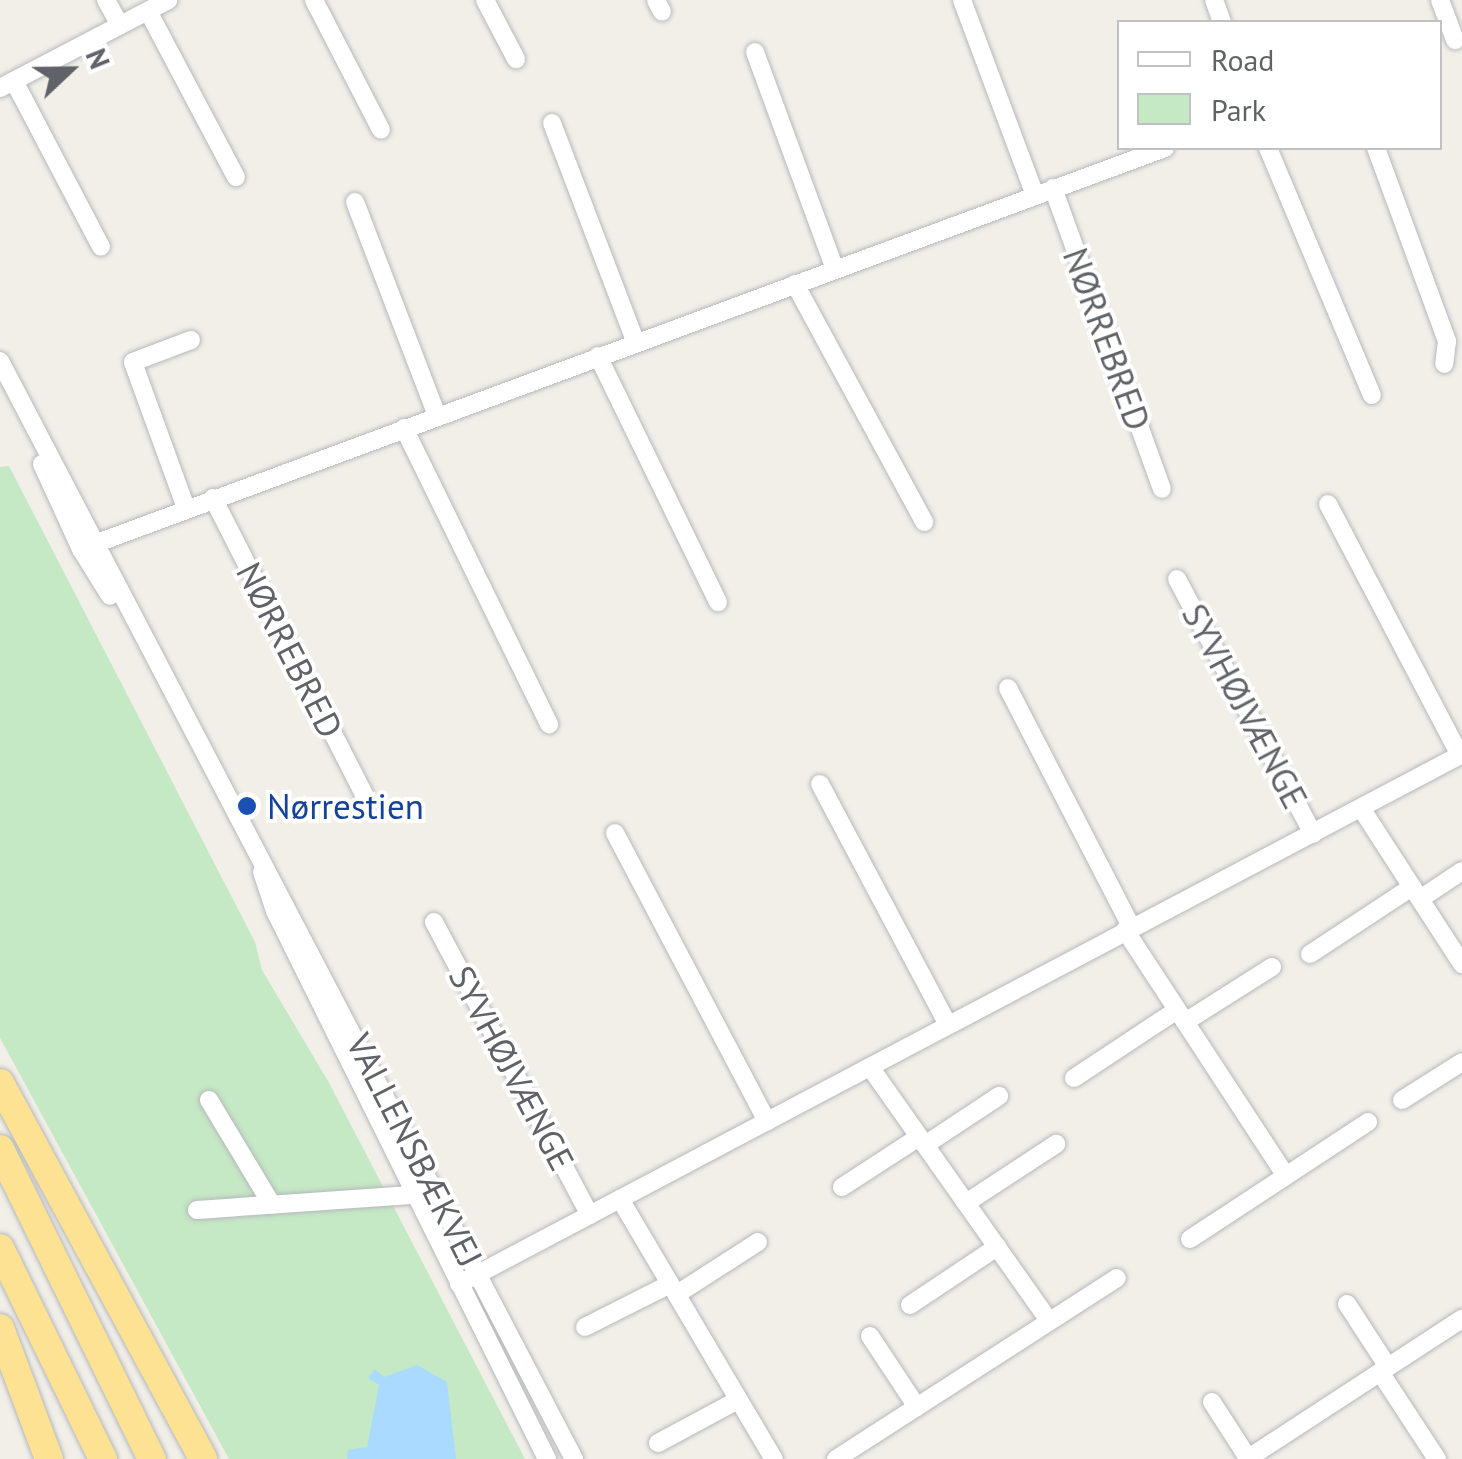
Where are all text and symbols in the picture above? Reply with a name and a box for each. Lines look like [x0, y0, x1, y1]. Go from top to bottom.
north arrow [20, 20, 120, 120]
legend [1117, 20, 1442, 150]
text: Road [1211, 40, 1275, 79]
text: N [78, 43, 119, 74]
text: Park [1211, 90, 1266, 129]
street label: NØRREBRED [1055, 242, 1159, 436]
street label: NØRREBRED [228, 555, 352, 745]
street label: SYVHØJVÆNGE [1174, 597, 1316, 815]
place label: Nørrestien [267, 785, 424, 827]
marker: Nørrestien [236, 795, 258, 817]
street label: SYVHØJVÆNGE [441, 959, 583, 1177]
street label: VALLENSBÆKVEJ [338, 1026, 492, 1274]

